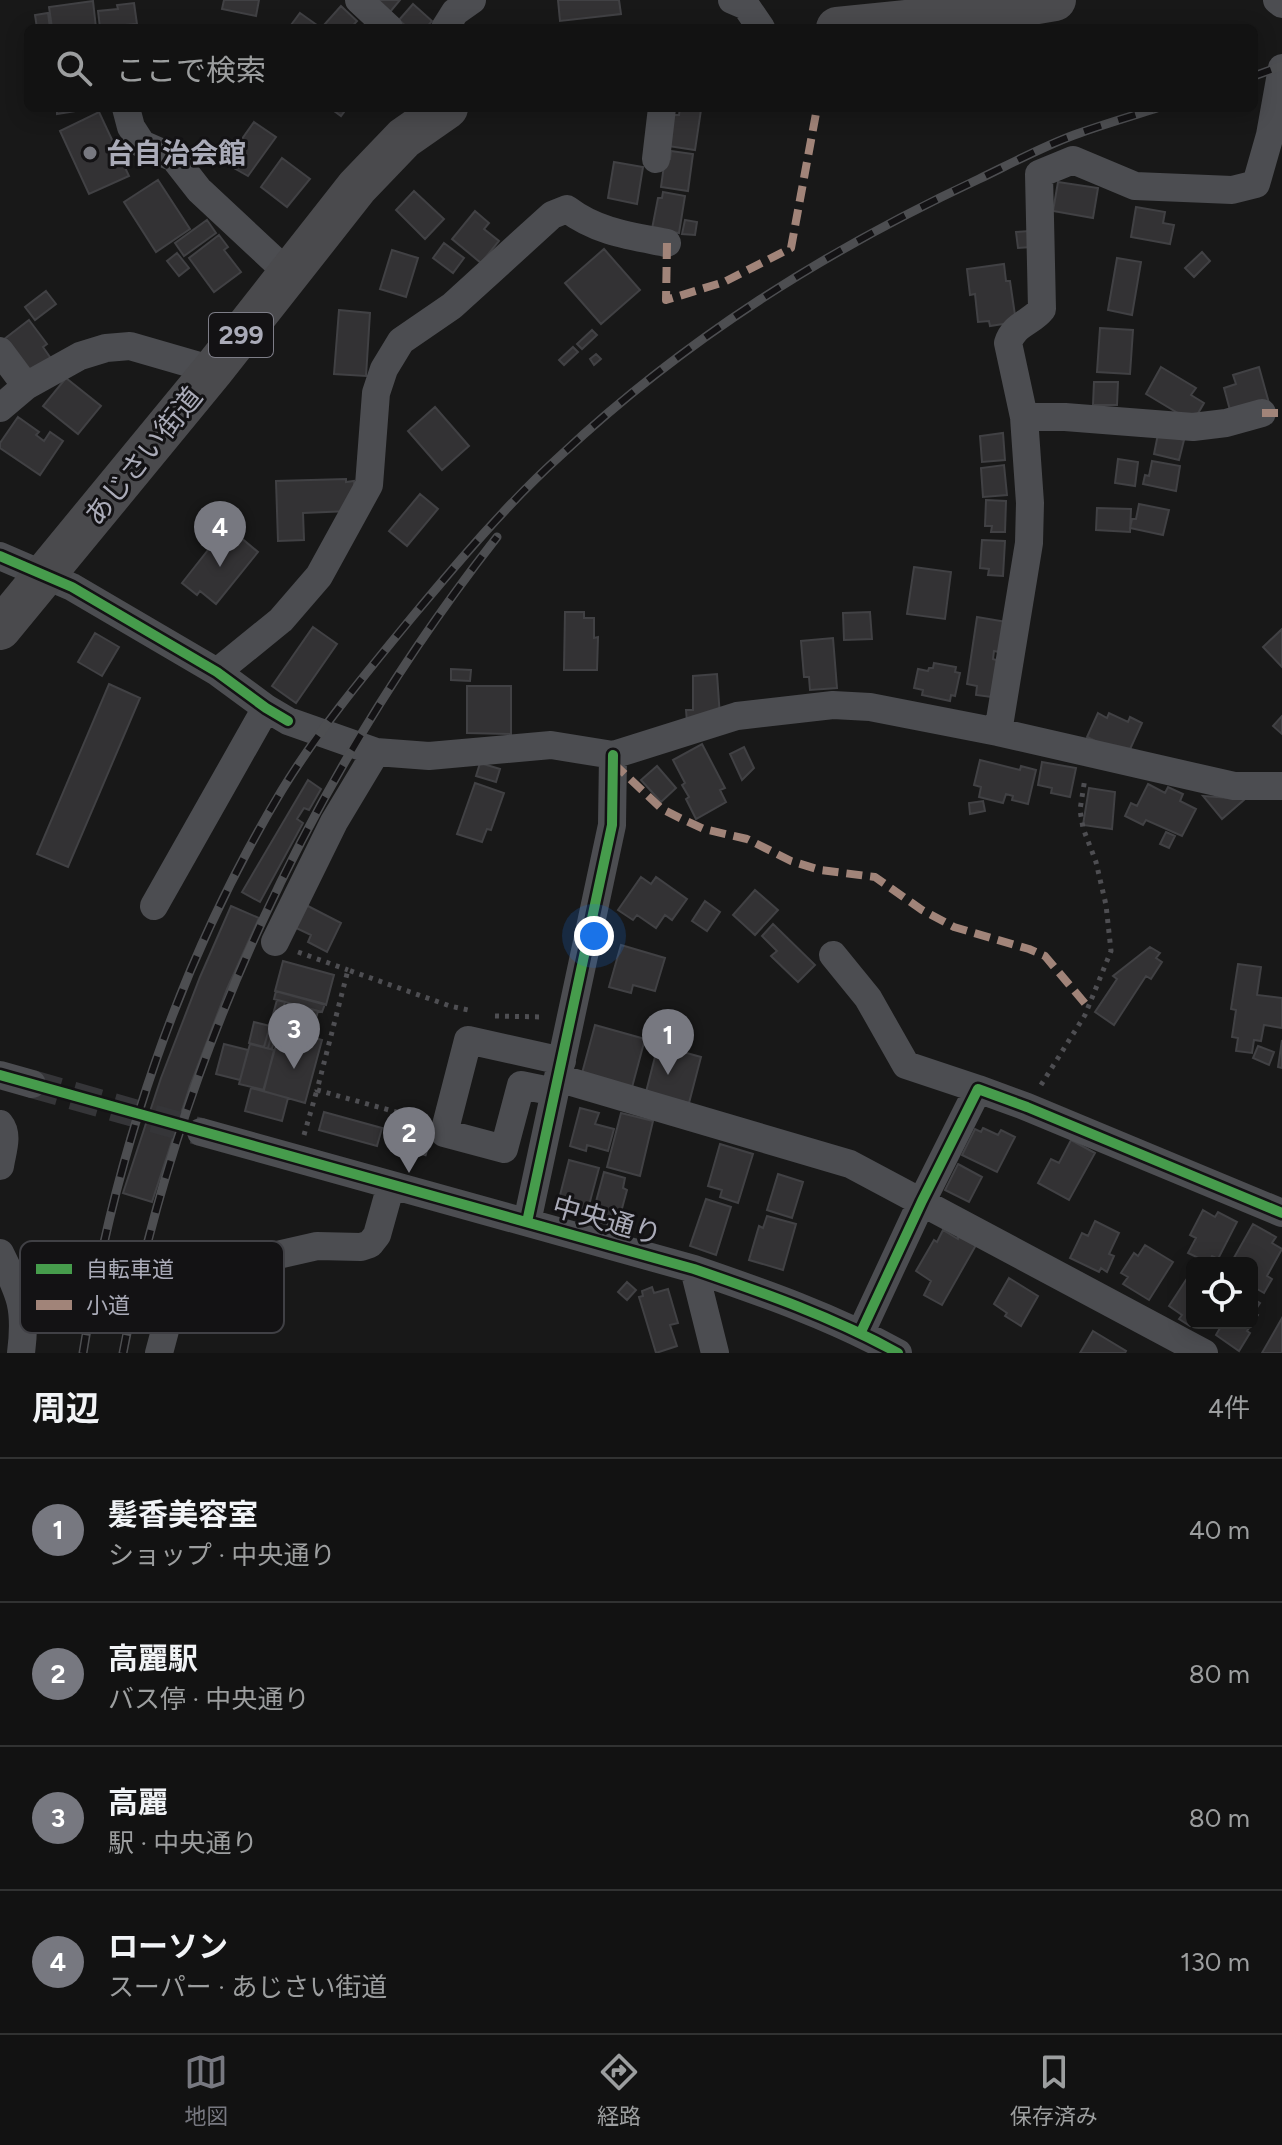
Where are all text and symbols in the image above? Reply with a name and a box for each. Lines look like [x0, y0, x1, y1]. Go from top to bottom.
search box [24, 24, 1258, 112]
icon: search [52, 46, 96, 90]
text: ここで検索 [116, 52, 266, 89]
place label: 台自治会館 [106, 136, 246, 170]
marker: 台自治会館 [81, 144, 99, 162]
road number: 299 [209, 313, 273, 357]
street label: あじさい街道 [77, 380, 209, 532]
pin: 4 [194, 501, 246, 567]
your location [574, 916, 614, 956]
pin: 3 [268, 1003, 320, 1069]
pin: 1 [642, 1009, 694, 1075]
pin: 2 [383, 1107, 435, 1173]
street label: 中央通り [548, 1188, 666, 1252]
legend [20, 1241, 284, 1333]
text: 自転車道 [86, 1256, 174, 1283]
map controls [1186, 1257, 1258, 1329]
button: locate [1186, 1257, 1258, 1329]
text: 小道 [86, 1292, 130, 1319]
text: 周辺 [32, 1388, 100, 1429]
text: 4件 [1208, 1392, 1250, 1424]
text: 髪香美容室 [108, 1496, 258, 1533]
text: 1 [53, 1514, 63, 1546]
text: 40 m [1189, 1514, 1250, 1546]
text: ショップ · 中央通り [108, 1539, 335, 1571]
text: 高麗駅 [108, 1640, 198, 1677]
text: 2 [50, 1658, 66, 1690]
text: 80 m [1189, 1658, 1250, 1690]
text: バス停 · 中央通り [108, 1683, 309, 1715]
text: 高麗 [108, 1784, 168, 1821]
text: 3 [51, 1802, 65, 1834]
text: 80 m [1189, 1802, 1250, 1834]
text: 駅 · 中央通り [108, 1827, 257, 1859]
text: ローソン [108, 1928, 228, 1965]
text: 4 [50, 1946, 66, 1978]
text: 130 m [1180, 1946, 1250, 1978]
text: スーパー · あじさい街道 [108, 1971, 387, 2003]
tab: 地図 [184, 2050, 228, 2130]
tab: 経路 [597, 2050, 641, 2130]
tab: 保存済み [1010, 2050, 1098, 2130]

